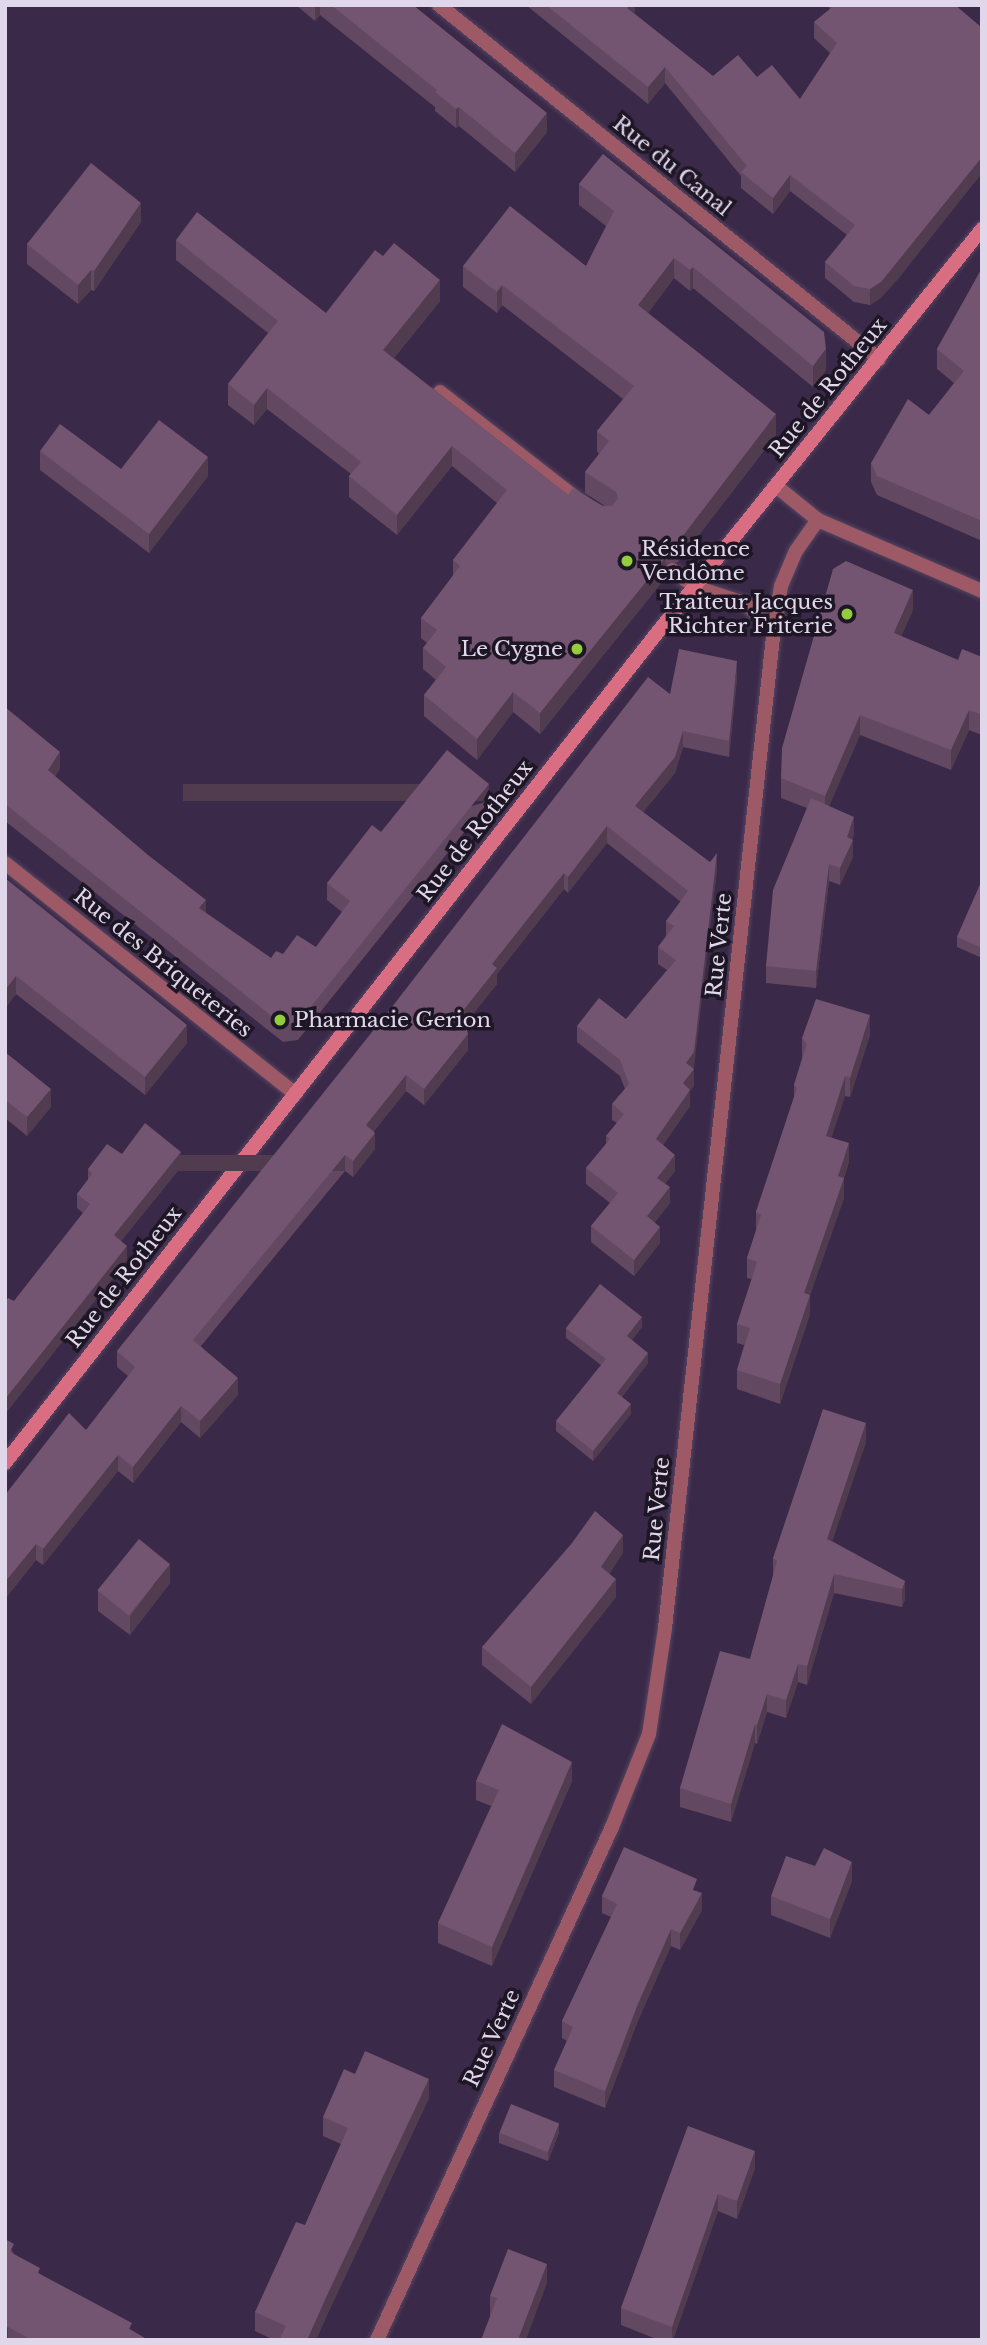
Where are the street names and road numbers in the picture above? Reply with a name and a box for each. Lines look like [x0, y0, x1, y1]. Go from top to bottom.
street label: Rue du Canal [608, 111, 736, 221]
street label: Rue de Rotheux [764, 313, 892, 463]
street label: Rue de Rotheux [412, 755, 538, 907]
street label: Rue des Briqueteries [69, 883, 257, 1043]
street label: Rue Verte [701, 891, 737, 999]
street label: Rue de Rotheux [61, 1201, 187, 1353]
street label: Rue Verte [639, 1455, 675, 1563]
street label: Rue Verte [458, 1985, 526, 2091]

